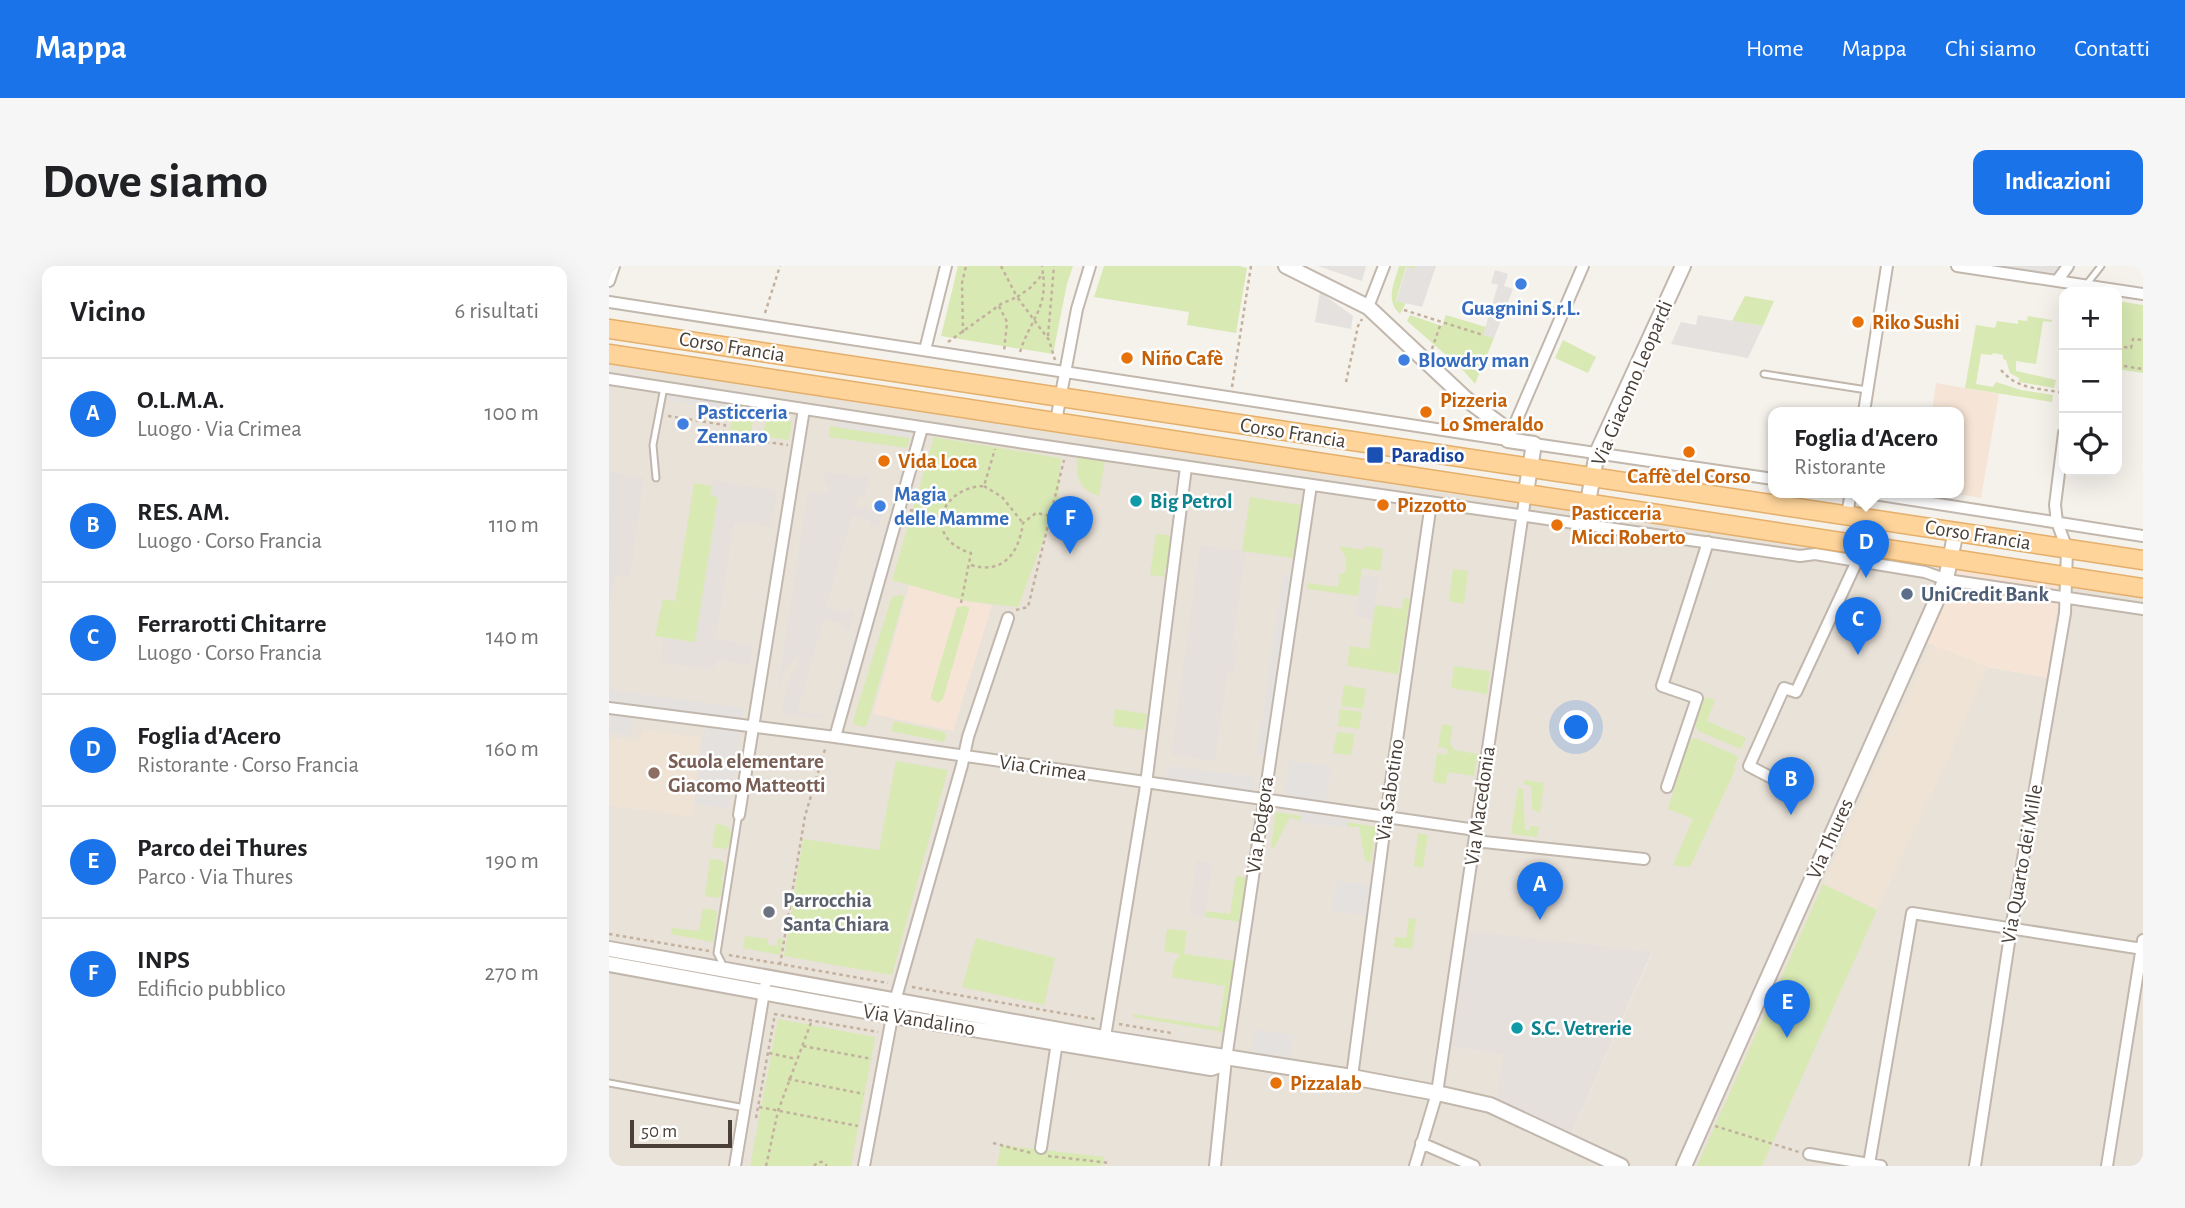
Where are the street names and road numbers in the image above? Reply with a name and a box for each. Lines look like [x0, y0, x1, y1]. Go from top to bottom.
street label: Via Giacomo Leopardi [1588, 297, 1676, 469]
street label: Corso Francia [677, 328, 787, 366]
street label: Corso Francia [1238, 414, 1348, 452]
street label: Corso Francia [1923, 516, 2033, 554]
street label: Via Sabotino [1372, 737, 1408, 843]
street label: Via Macedonia [1461, 745, 1499, 867]
street label: Via Crimea [998, 751, 1089, 785]
street label: Via Podgora [1243, 775, 1277, 875]
street label: Via Quarto dei Mille [1998, 783, 2046, 945]
street label: Via Thures [1803, 796, 1857, 882]
street label: Via Vandalino [861, 1001, 977, 1039]

